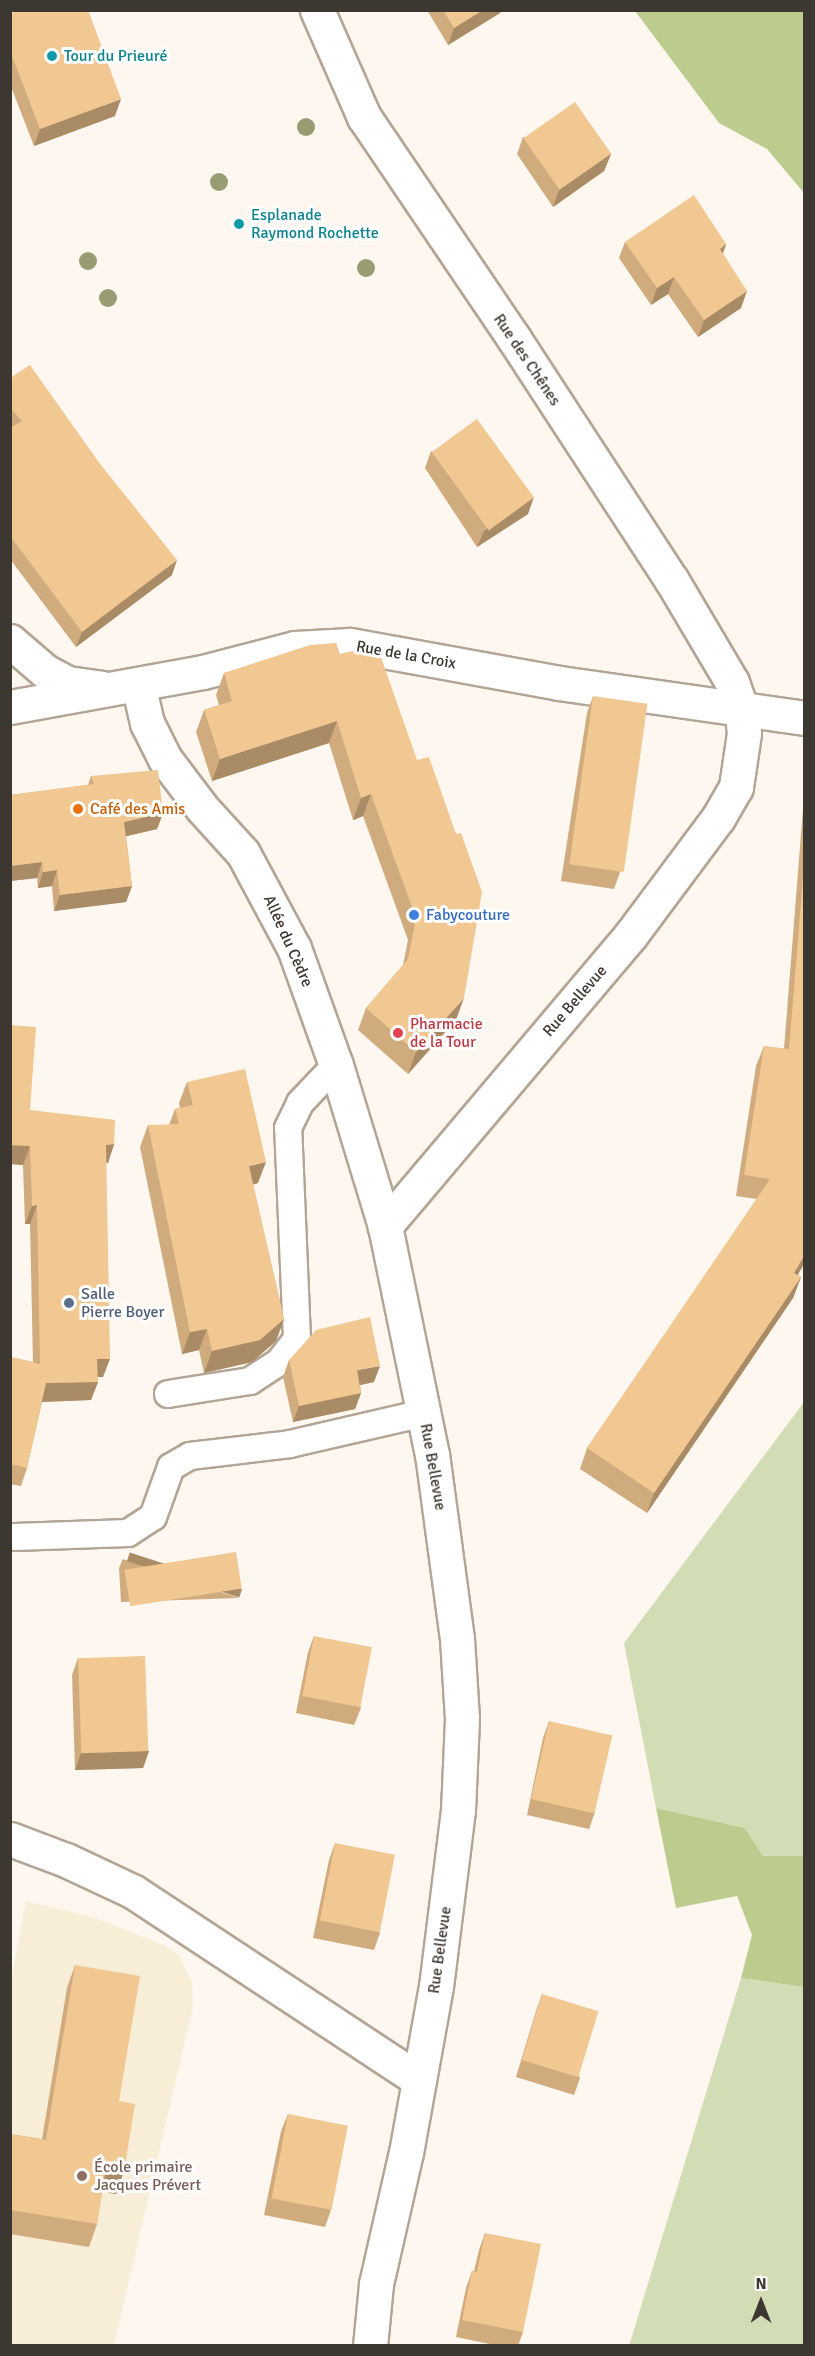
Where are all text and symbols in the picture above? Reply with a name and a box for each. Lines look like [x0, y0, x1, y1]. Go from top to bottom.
place label: Tour du Prieuré [64, 46, 167, 66]
marker: Tour du Prieuré [45, 49, 59, 63]
place label: Esplanade Raymond Rochette [251, 205, 379, 243]
marker: Esplanade Raymond Rochette [232, 217, 246, 231]
street label: Rue des Chênes [489, 310, 565, 410]
street label: Rue de la Croix [355, 637, 457, 673]
place label: Café des Amis [90, 799, 185, 819]
marker: Café des Amis [71, 802, 85, 816]
street label: Allée du Cèdre [259, 892, 317, 990]
place label: Fabycouture [426, 905, 510, 925]
marker: Fabycouture [407, 908, 421, 922]
street label: Rue Bellevue [539, 961, 611, 1041]
place label: Pharmacie de la Tour [410, 1014, 483, 1052]
marker: Pharmacie de la Tour [391, 1026, 405, 1040]
place label: Salle Pierre Boyer [81, 1284, 164, 1322]
marker: Salle Pierre Boyer [62, 1296, 76, 1310]
street label: Rue Bellevue [416, 1422, 450, 1512]
street label: Rue Bellevue [424, 1905, 456, 1995]
place label: École primaire Jacques Prévert [94, 2157, 201, 2195]
marker: École primaire Jacques Prévert [75, 2169, 89, 2183]
north arrow [731, 2272, 791, 2332]
text: N [755, 2274, 767, 2294]

